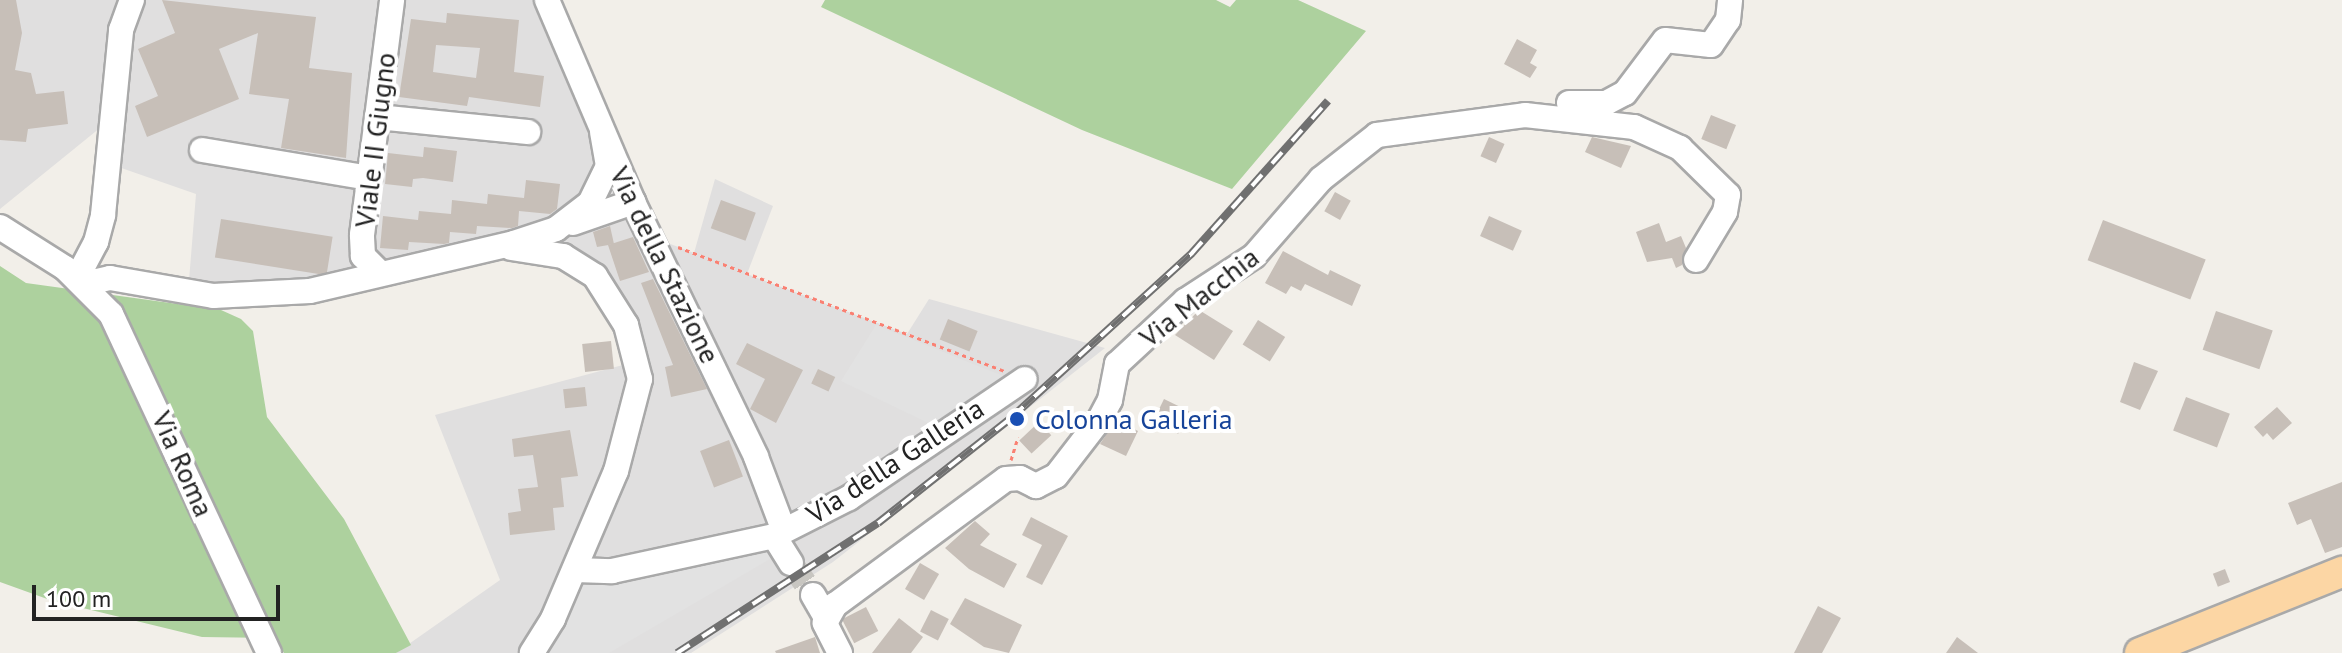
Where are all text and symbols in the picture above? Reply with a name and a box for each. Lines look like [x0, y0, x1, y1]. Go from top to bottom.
street label: Viale II Giugno [348, 51, 402, 229]
street label: Via della Stazione [603, 161, 727, 369]
street label: Via Macchia [1133, 240, 1265, 354]
street label: Via della Galleria [800, 391, 990, 531]
place label: Colonna Galleria [1035, 402, 1233, 436]
street label: Via Roma [145, 406, 221, 522]
marker: Colonna Galleria [1006, 408, 1028, 430]
scale bar [36, 569, 284, 619]
text: 100 m [46, 583, 111, 614]

